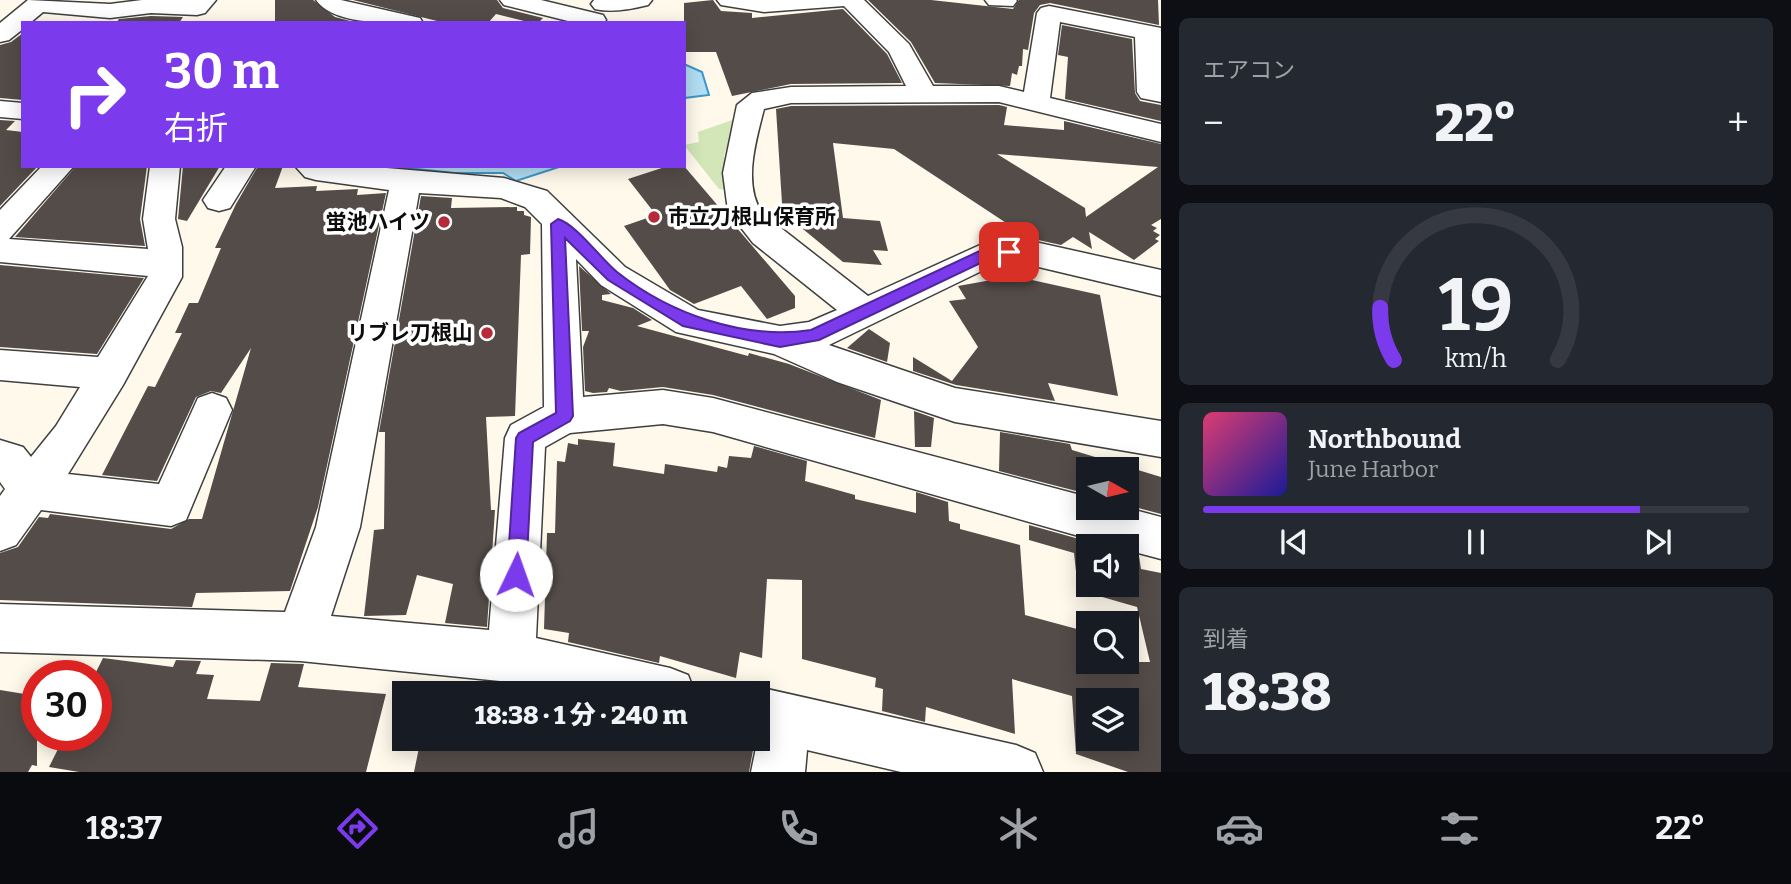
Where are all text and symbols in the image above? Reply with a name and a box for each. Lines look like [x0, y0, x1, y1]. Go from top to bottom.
text: 30 m [164, 42, 279, 101]
icon: right [49, 49, 140, 140]
text: エアコン [1203, 56, 1295, 84]
text: 22° [1434, 92, 1517, 155]
text: − [1203, 100, 1224, 146]
text: + [1727, 100, 1749, 146]
text: 右折 [164, 109, 228, 147]
place label: 市立刀根山保育所 [668, 204, 836, 230]
place label: 蛍池ハイツ [325, 209, 430, 235]
marker: 市立刀根山保育所 [646, 209, 662, 225]
marker: 蛍池ハイツ [436, 214, 452, 230]
pin [979, 222, 1039, 282]
icon: arrive [990, 233, 1028, 271]
text: 19 [1439, 262, 1513, 349]
place label: リブレ刀根山 [347, 320, 473, 346]
marker: リブレ刀根山 [479, 325, 495, 341]
text: km/h [1445, 343, 1507, 373]
text: Northbound [1308, 424, 1461, 455]
text: June Harbor [1308, 455, 1438, 483]
north arrow [1076, 457, 1139, 520]
map controls [1076, 457, 1139, 751]
icon: previous [1275, 523, 1313, 561]
icon: pause [1457, 523, 1495, 561]
icon: next [1639, 523, 1677, 561]
button: sound [1076, 534, 1139, 597]
position arrow [479, 538, 553, 612]
button: search [1076, 611, 1139, 674]
text: 到着 [1203, 625, 1249, 653]
speed limit sign: 30 [21, 660, 112, 751]
text: 18:38 [1203, 661, 1331, 724]
button: layers [1076, 688, 1139, 751]
text: 18:38 · 1 分 · 240 m [474, 700, 688, 731]
icon: directions [333, 804, 382, 853]
icon: music [554, 804, 603, 853]
icon: phone [774, 804, 823, 853]
icon: climate [994, 804, 1043, 853]
icon: car [1215, 804, 1264, 853]
icon: filters [1435, 804, 1484, 853]
text: 18:37 [86, 809, 162, 847]
text: 22° [1655, 809, 1705, 847]

